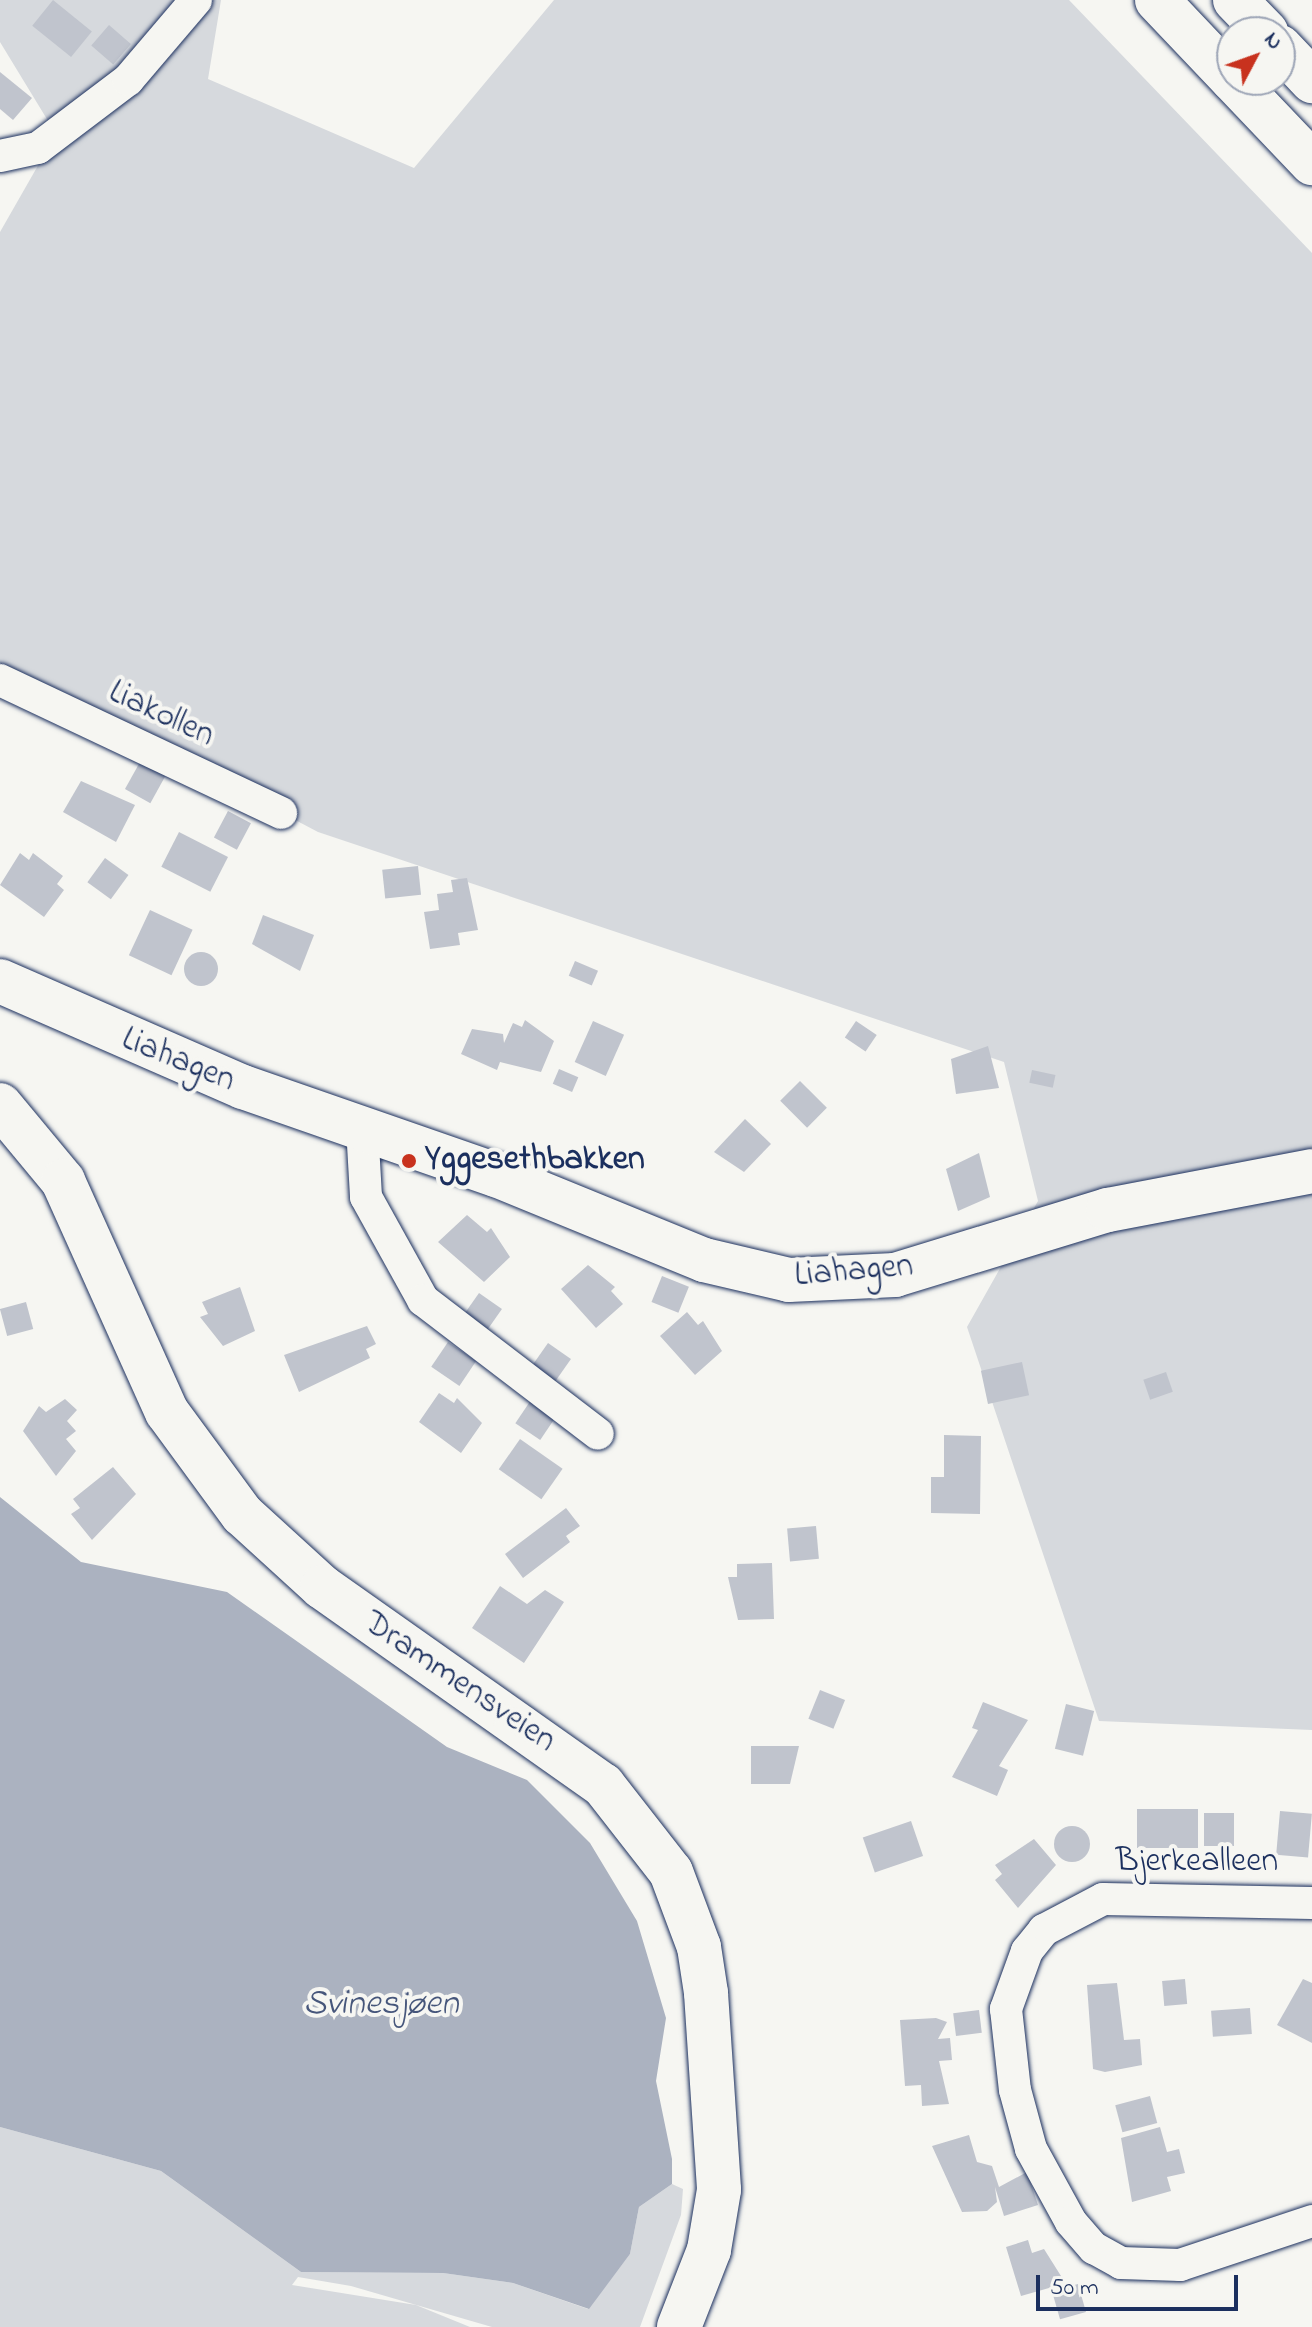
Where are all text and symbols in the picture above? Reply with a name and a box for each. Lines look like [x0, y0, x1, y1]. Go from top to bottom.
north arrow [1216, 16, 1296, 96]
text: N [1256, 25, 1290, 58]
street label: Liakollen [102, 673, 220, 757]
street label: Liahagen [115, 1020, 241, 1102]
place label: Yggesethbakken [425, 1141, 645, 1181]
marker: Yggesethbakken [400, 1152, 418, 1170]
street label: Liahagen [793, 1246, 915, 1298]
street label: Drammensveien [355, 1604, 563, 1762]
street label: Bjerkealleen [1116, 1843, 1278, 1883]
water label: Svinesjøen [303, 1983, 459, 2027]
scale bar [1040, 2259, 1242, 2309]
text: 50 m [1050, 2271, 1099, 2306]

